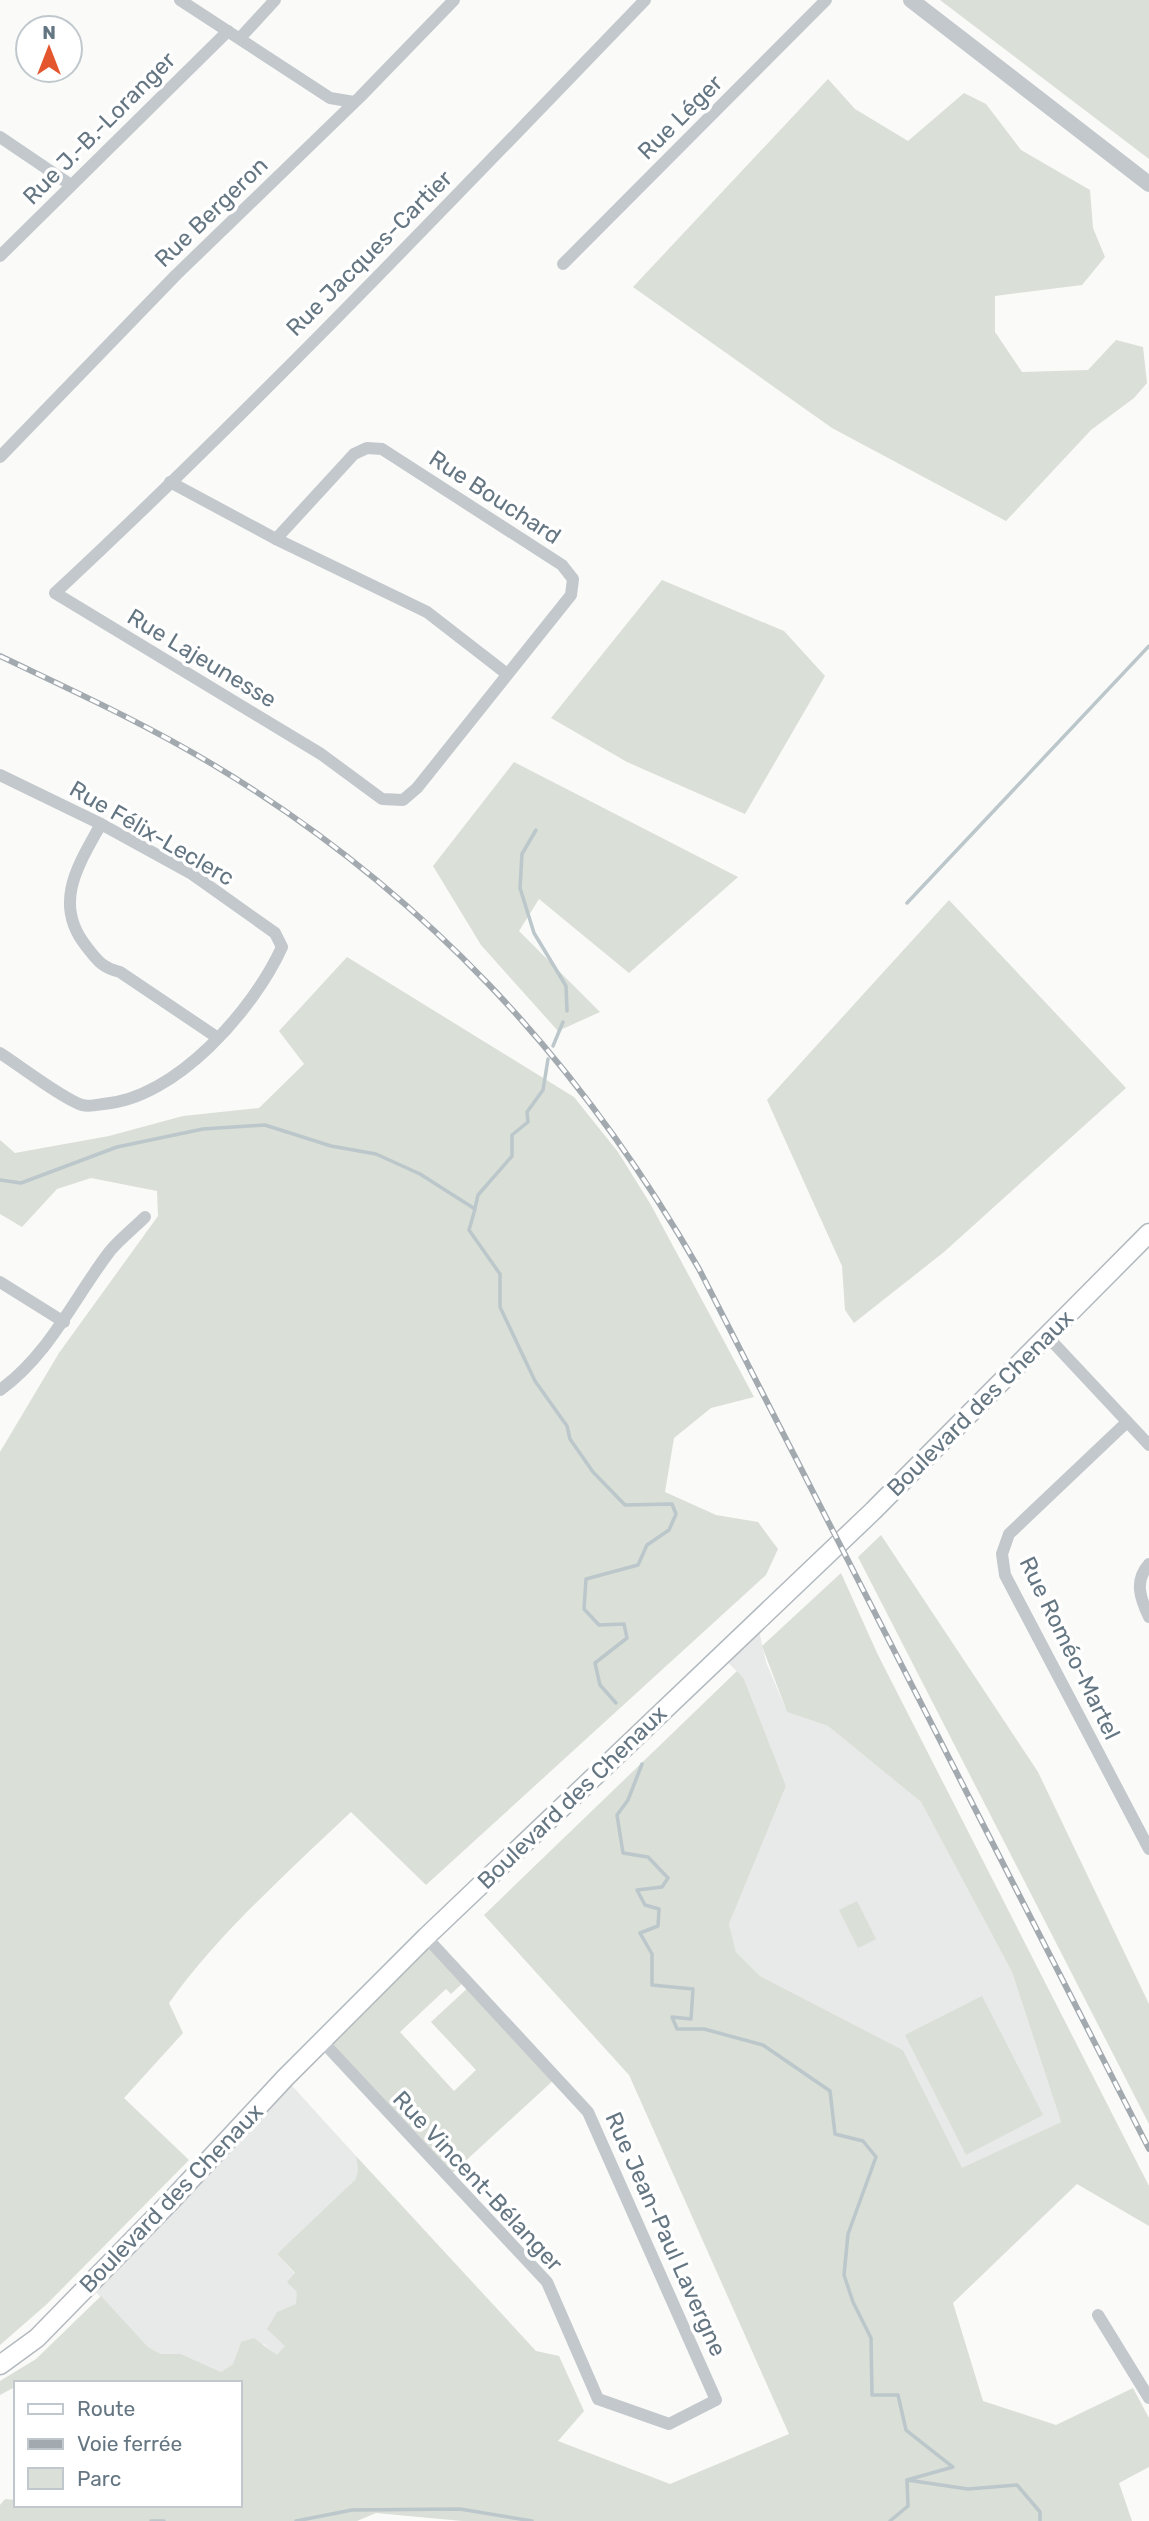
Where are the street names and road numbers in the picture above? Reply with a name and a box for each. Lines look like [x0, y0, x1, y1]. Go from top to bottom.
street label: Rue J.-B.-Loranger [17, 46, 181, 210]
street label: Rue Léger [632, 69, 728, 165]
street label: Rue Bergeron [149, 151, 273, 273]
street label: Rue Jacques-Cartier [280, 164, 458, 342]
street label: Rue Bouchard [424, 444, 566, 550]
street label: Rue Lajeunesse [122, 602, 282, 714]
street label: Rue Félix-Leclerc [65, 775, 239, 891]
street label: Boulevard des Chenaux [881, 1304, 1079, 1502]
street label: Rue Roméo-Martel [1014, 1552, 1126, 1744]
street label: Boulevard des Chenaux [472, 1699, 672, 1895]
street label: Rue Vincent-Bélanger [387, 2085, 569, 2277]
street label: Boulevard des Chenaux [73, 2098, 269, 2298]
street label: Rue Jean-Paul Lavergne [599, 2108, 733, 2360]

